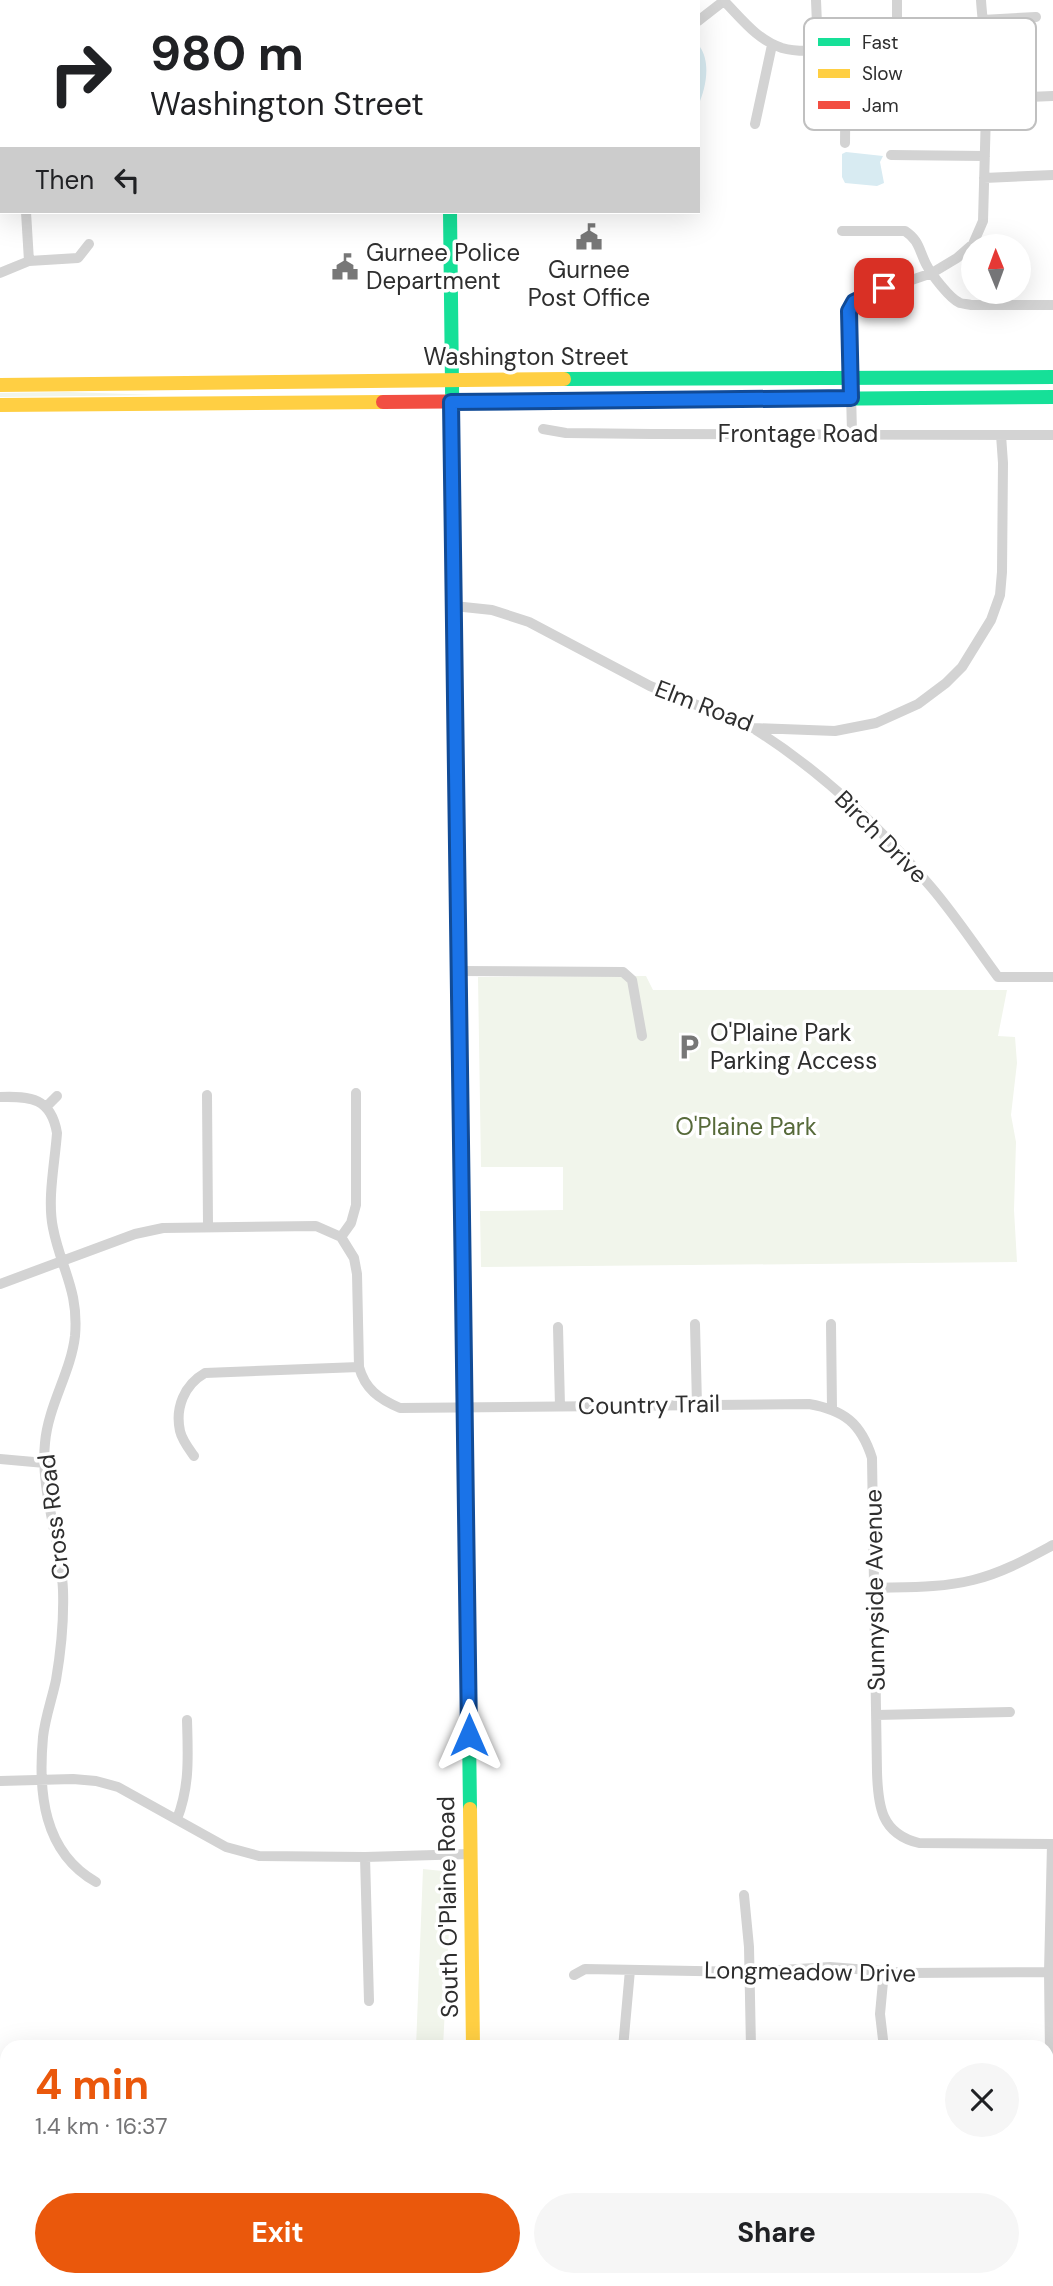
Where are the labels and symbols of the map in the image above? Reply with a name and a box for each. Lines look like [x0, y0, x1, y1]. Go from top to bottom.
legend [804, 18, 1036, 130]
text: Fast [862, 30, 898, 55]
text: Slow [862, 61, 903, 86]
text: Jam [862, 93, 899, 118]
public building icon: Gurnee Post Office [574, 222, 604, 252]
north arrow [961, 234, 1031, 304]
place label: Gurnee Police Department [366, 237, 520, 296]
public building icon: Gurnee Police Department [330, 252, 360, 282]
place label: Gurnee Post Office [528, 254, 650, 313]
pin [854, 258, 914, 318]
street label: Washington Street [423, 341, 629, 372]
street label: Frontage Road [718, 418, 878, 449]
street label: Elm Road [651, 673, 758, 738]
street label: Birch Drive [828, 783, 935, 890]
place label: O'Plaine Park Parking Access [710, 1017, 877, 1076]
parking icon: O'Plaine Park Parking Access [674, 1032, 704, 1062]
park label: O'Plaine Park [675, 1111, 817, 1142]
street label: Country Trail [578, 1388, 720, 1421]
street label: Cross Road [30, 1453, 77, 1582]
street label: Sunnyside Avenue [857, 1489, 892, 1691]
position arrow [432, 1698, 506, 1772]
street label: South O'Plaine Road [430, 1796, 465, 2018]
street label: Longmeadow Drive [704, 1954, 916, 1989]

